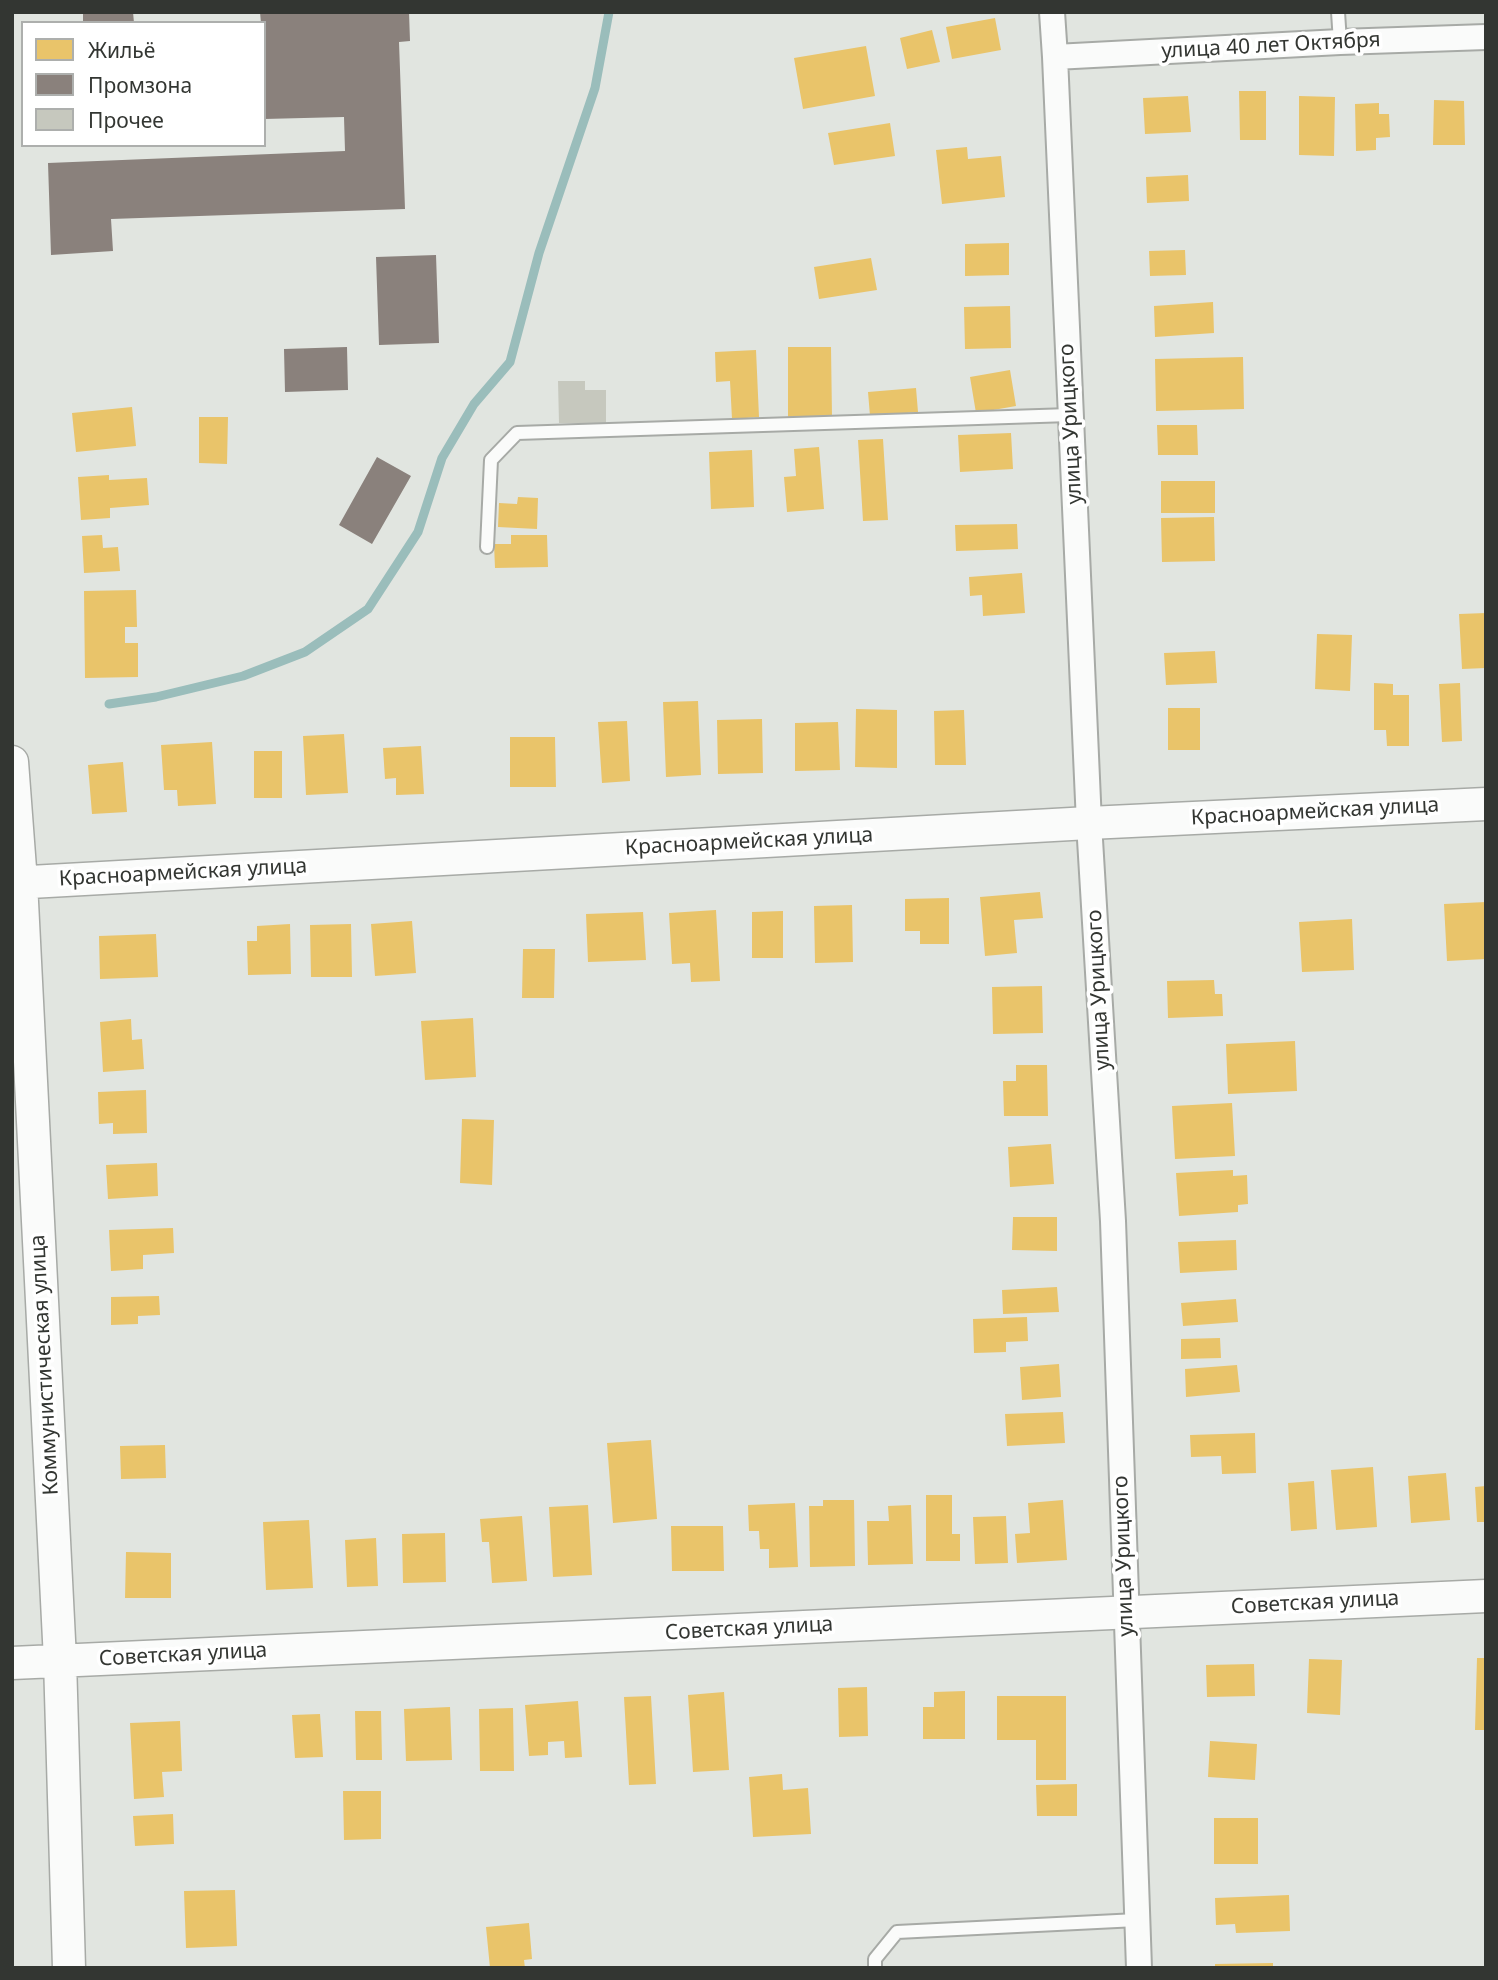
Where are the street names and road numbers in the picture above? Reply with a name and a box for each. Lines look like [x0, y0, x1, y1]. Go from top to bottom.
street label: улица 40 лет Октября [1161, 28, 1381, 64]
street label: улица Урицкого [1054, 343, 1088, 505]
street label: Красноармейская улица [1190, 793, 1440, 831]
street label: Красноармейская улица [624, 823, 874, 861]
street label: Красноармейская улица [58, 854, 308, 892]
street label: улица Урицкого [1082, 909, 1116, 1071]
street label: Коммунистическая улица [26, 1234, 64, 1496]
street label: улица Урицкого [1109, 1475, 1139, 1637]
street label: Советская улица [1230, 1586, 1400, 1620]
street label: Советская улица [664, 1612, 834, 1646]
street label: Советская улица [98, 1638, 268, 1672]

